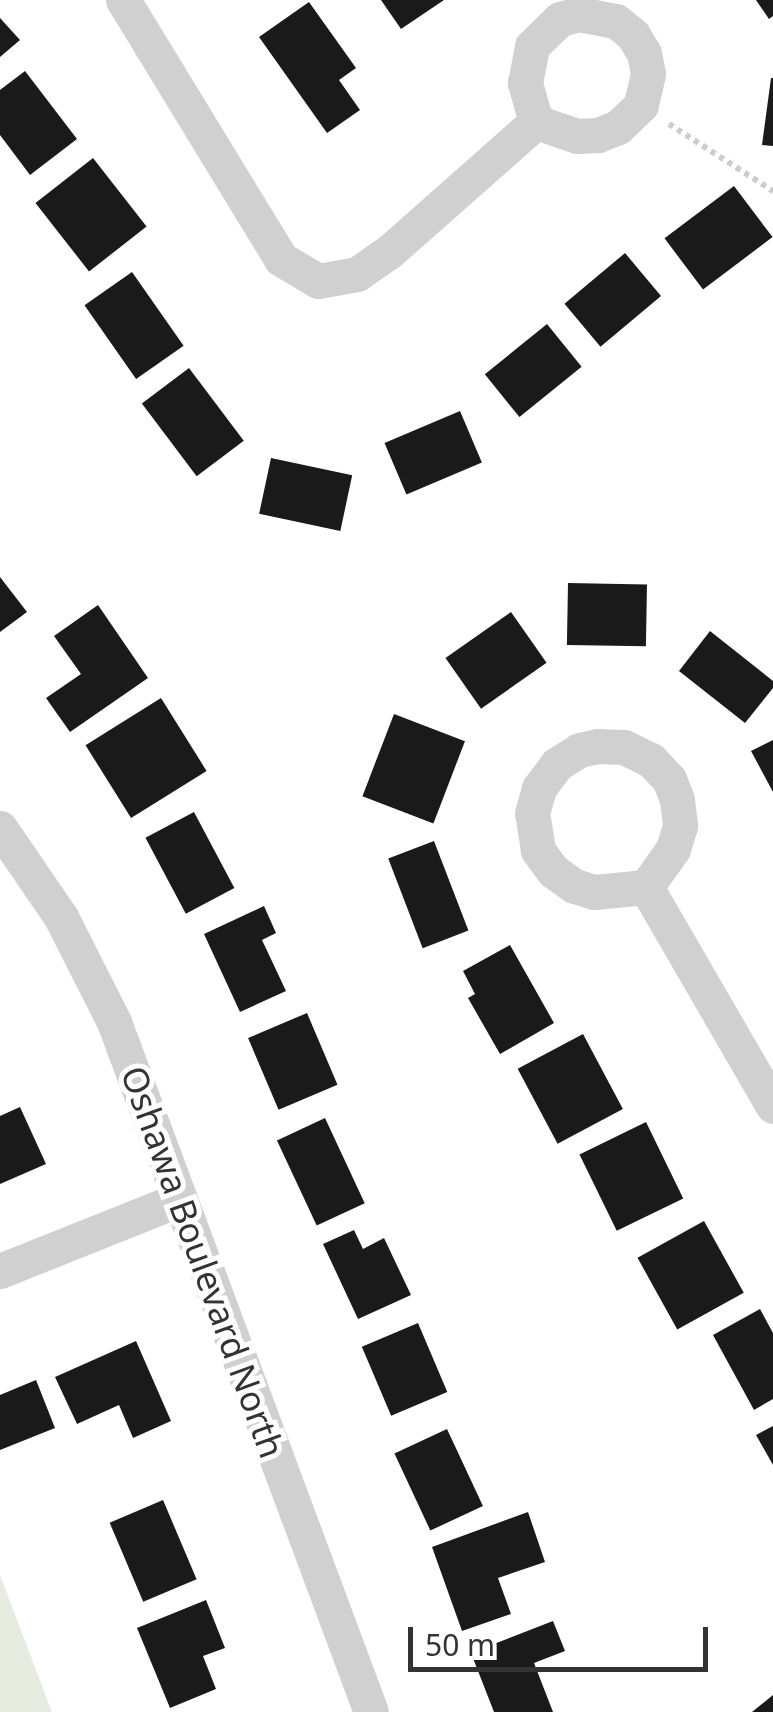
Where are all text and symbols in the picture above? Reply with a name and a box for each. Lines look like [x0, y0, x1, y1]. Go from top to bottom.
street label: Oshawa Boulevard North [113, 1061, 293, 1463]
scale bar [413, 1607, 713, 1669]
text: 50 m [425, 1624, 495, 1665]

